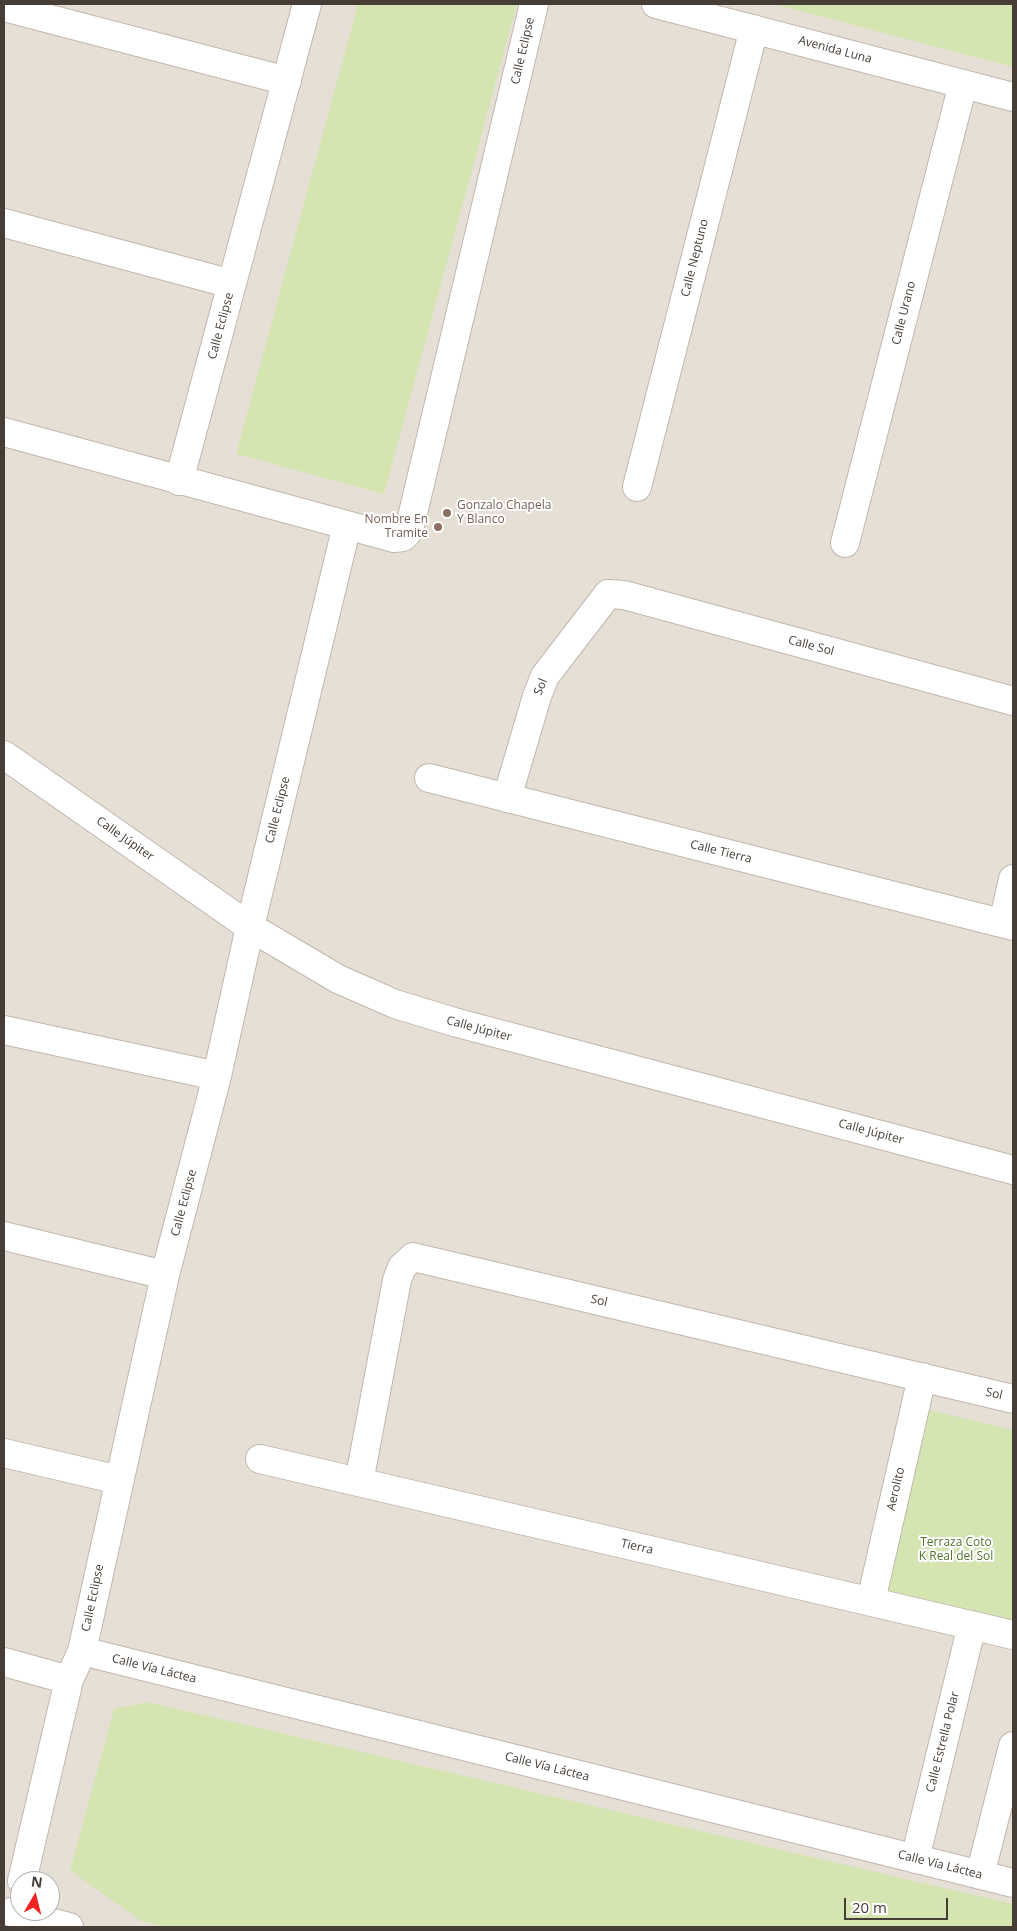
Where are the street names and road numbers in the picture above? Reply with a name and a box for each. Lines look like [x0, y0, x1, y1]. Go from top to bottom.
street label: Calle Eclipse [508, 16, 538, 86]
street label: Avenida Luna [797, 33, 873, 67]
street label: Calle Neptuno [678, 218, 712, 298]
street label: Calle Urano [889, 280, 919, 346]
street label: Calle Eclipse [205, 291, 237, 361]
street label: Calle Sol [786, 633, 836, 659]
street label: Sol [531, 677, 551, 697]
street label: Calle Eclipse [263, 775, 293, 845]
street label: Calle Júpiter [93, 814, 157, 864]
street label: Calle Tierra [689, 837, 753, 867]
street label: Calle Júpiter [445, 1013, 513, 1045]
street label: Calle Júpiter [837, 1116, 905, 1148]
street label: Calle Eclipse [168, 1168, 200, 1238]
street label: Sol [589, 1292, 609, 1310]
street label: Sol [984, 1385, 1004, 1403]
street label: Aerolito [884, 1466, 908, 1512]
street label: Tierra [619, 1536, 655, 1558]
street label: Calle Eclipse [79, 1563, 107, 1633]
street label: Calle Vía Láctea [110, 1652, 198, 1686]
street label: Calle Estrella Polar [924, 1690, 962, 1794]
street label: Calle Vía Láctea [503, 1750, 591, 1784]
street label: Calle Vía Láctea [896, 1848, 984, 1882]

